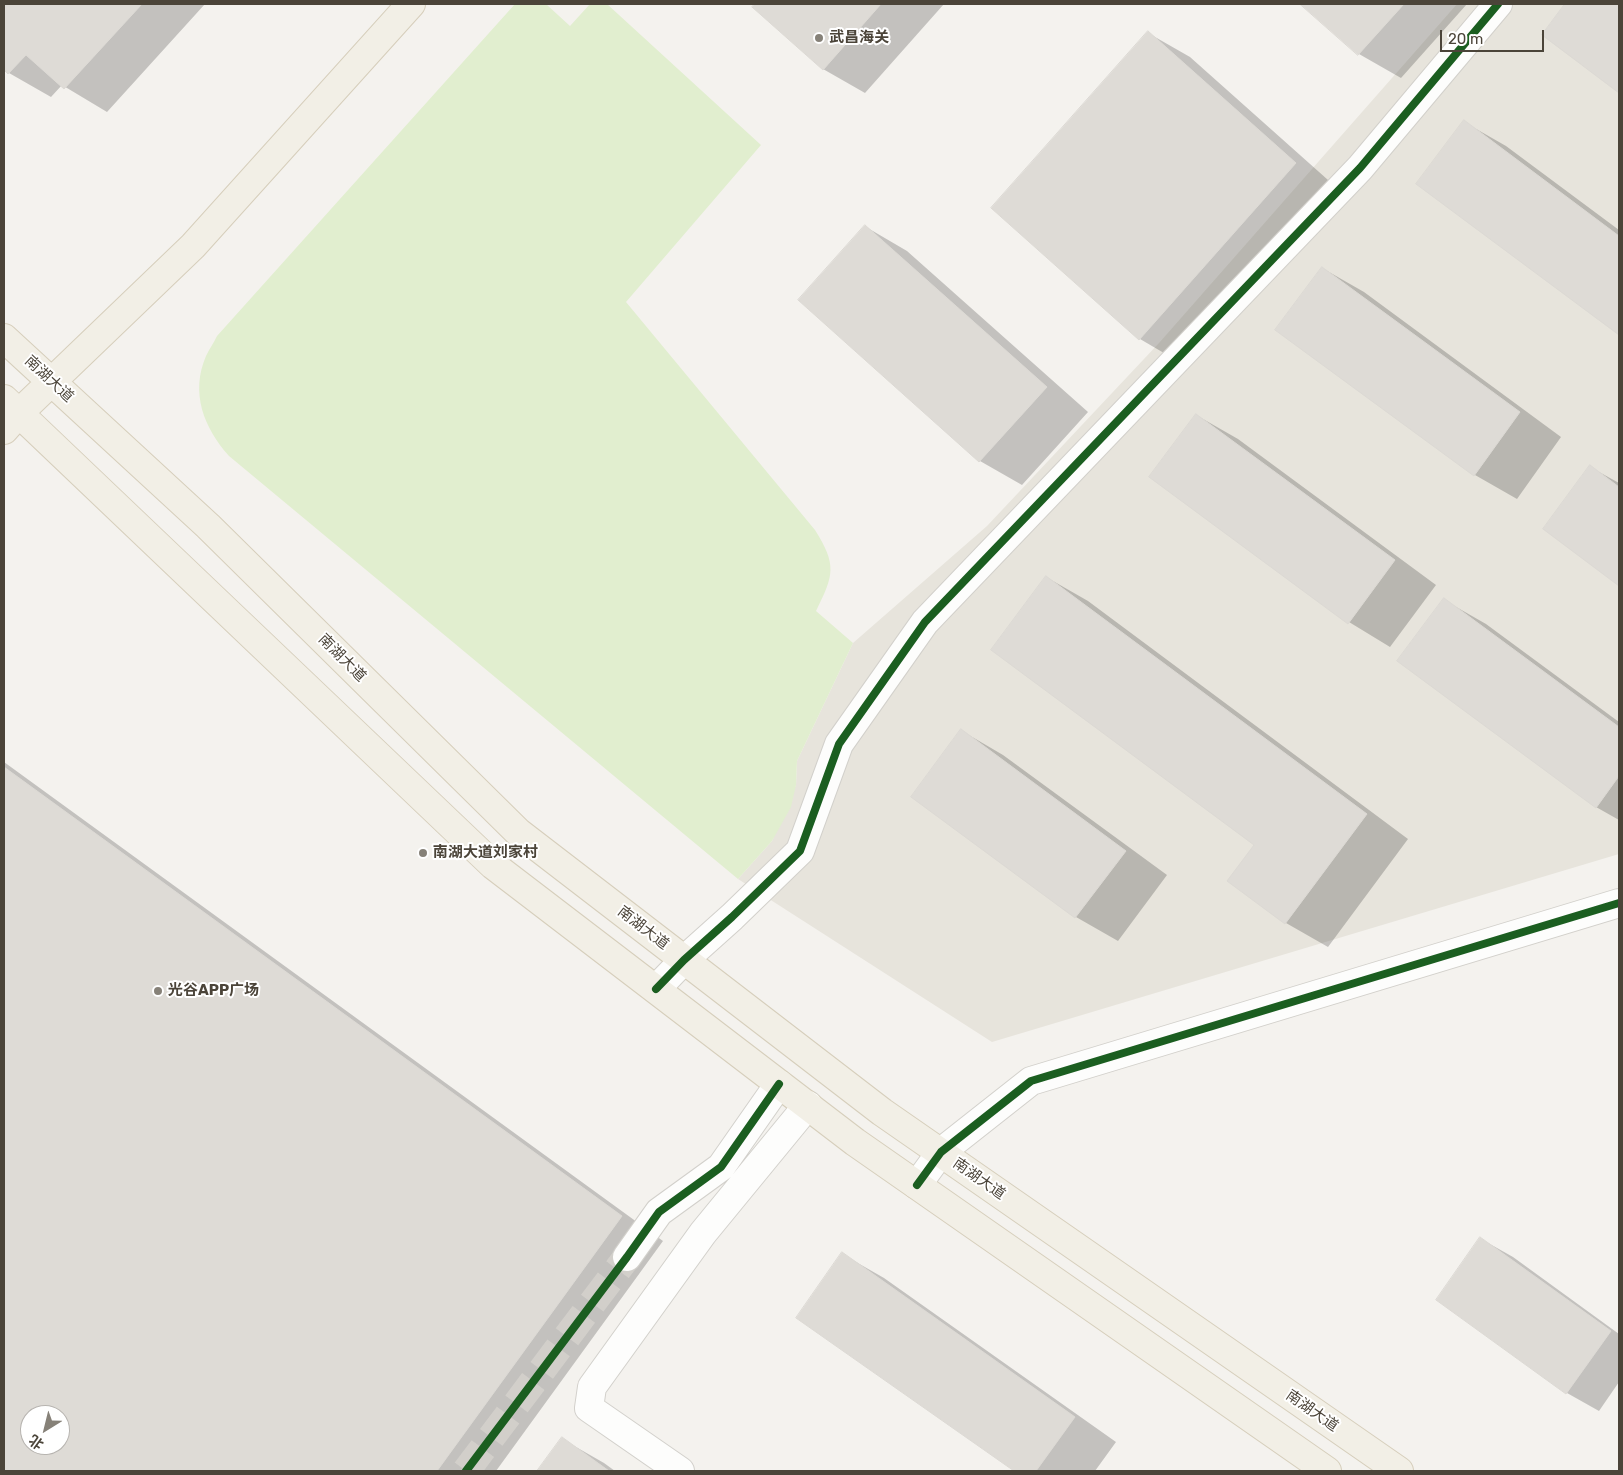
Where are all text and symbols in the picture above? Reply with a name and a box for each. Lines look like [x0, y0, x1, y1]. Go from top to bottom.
scale bar [1443, 20, 1547, 52]
place label: 武昌海关 [829, 29, 889, 47]
text: 20 m [1448, 30, 1483, 48]
marker: 武昌海关 [813, 32, 825, 44]
street label: 南湖大道 [21, 352, 77, 406]
street label: 南湖大道 [314, 630, 370, 686]
place label: 南湖大道刘家村 [433, 844, 538, 862]
marker: 南湖大道刘家村 [417, 847, 429, 859]
street label: 南湖大道 [614, 902, 672, 954]
place label: 光谷APP广场 [168, 982, 259, 1000]
marker: 光谷APP广场 [152, 985, 164, 997]
street label: 南湖大道 [949, 1154, 1009, 1204]
street label: 南湖大道 [1282, 1386, 1342, 1436]
north arrow [20, 1405, 70, 1455]
text: 北 [26, 1431, 47, 1453]

